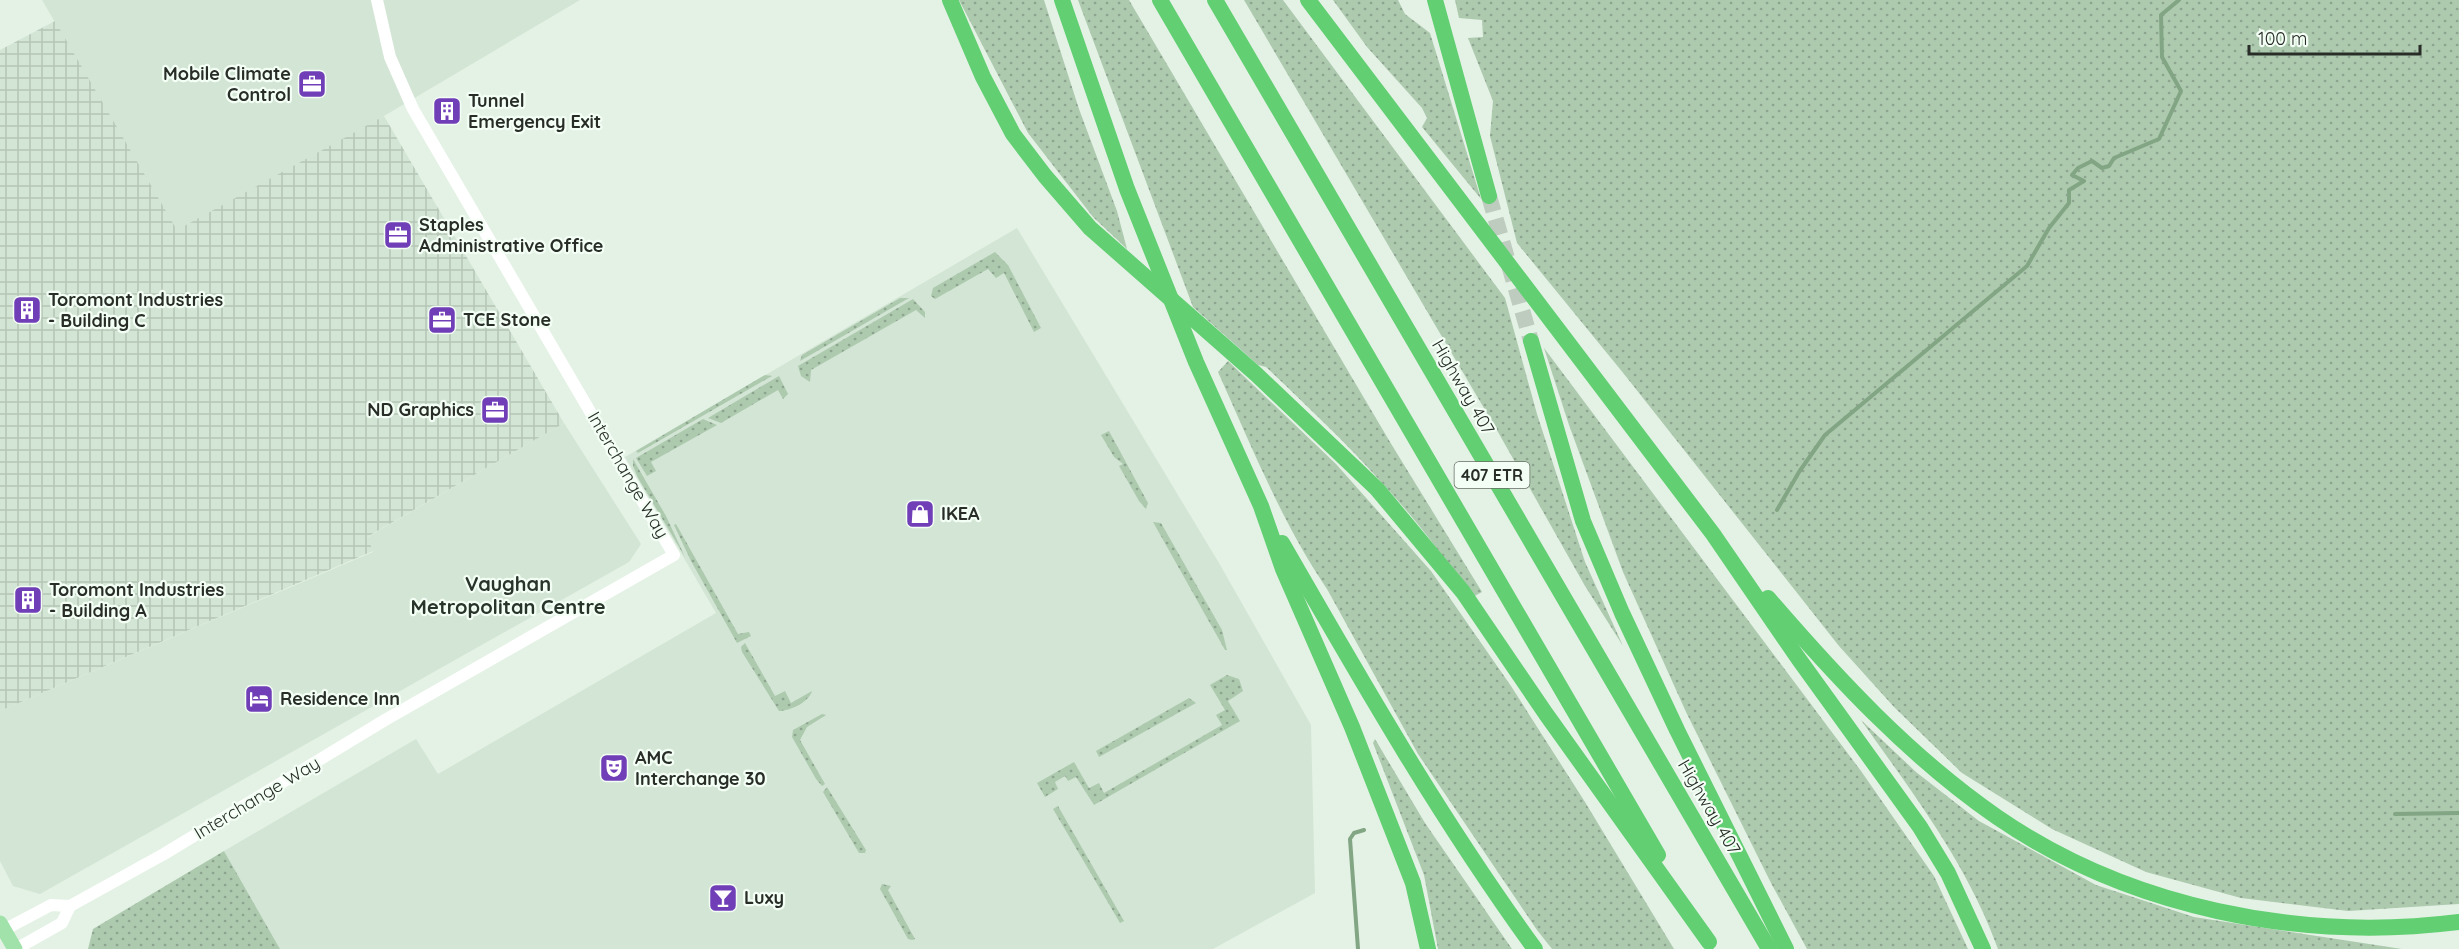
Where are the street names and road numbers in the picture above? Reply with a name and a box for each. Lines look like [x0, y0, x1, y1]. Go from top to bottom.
street label: Highway 407 [1427, 335, 1500, 439]
street label: Interchange Way [583, 407, 674, 542]
road number: 407 ETR [1454, 462, 1530, 488]
street label: Interchange Way [190, 751, 324, 844]
street label: Highway 407 [1673, 755, 1746, 859]

